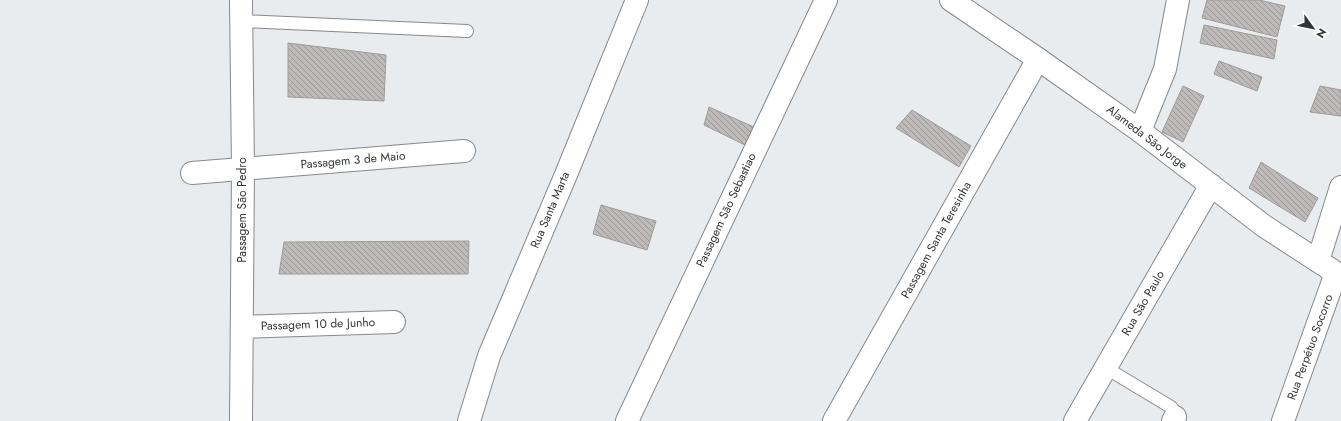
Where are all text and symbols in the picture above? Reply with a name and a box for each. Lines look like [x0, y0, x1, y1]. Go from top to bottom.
north arrow [1293, 8, 1333, 48]
text: N [1312, 25, 1330, 41]
street label: Alameda São Jorge [1103, 101, 1191, 173]
street label: Passagem 3 de Maio [300, 146, 407, 174]
street label: Passagem São Sebastiao [692, 149, 761, 270]
street label: Passagem São Pedro [233, 157, 251, 263]
street label: Rua Santa Marta [526, 169, 574, 251]
street label: Passagem Santa Teresinha [896, 178, 976, 302]
street label: Rua São Paulo [1117, 267, 1169, 339]
street label: Rua Perpétuo Socorro [1283, 291, 1338, 402]
street label: Passagem 10 de Junho [260, 313, 376, 335]

